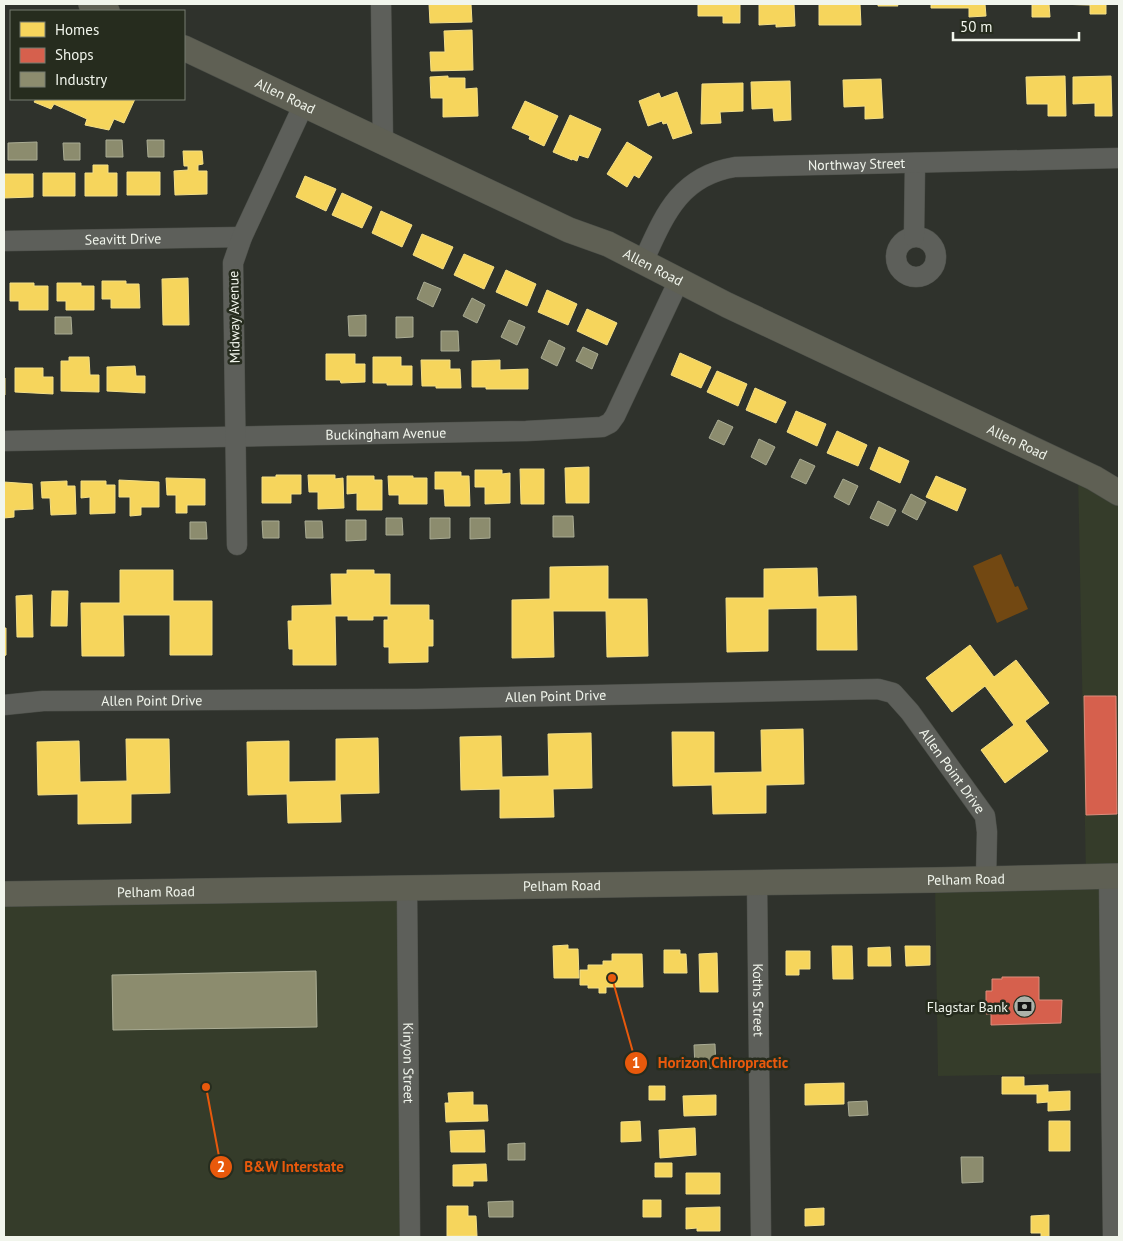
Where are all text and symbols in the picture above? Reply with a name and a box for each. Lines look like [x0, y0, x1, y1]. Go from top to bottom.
legend [10, 10, 185, 100]
scale bar [953, 10, 1079, 42]
text: 50 m [960, 17, 993, 36]
text: Homes [55, 20, 99, 39]
text: Shops [55, 45, 94, 64]
text: Industry [55, 70, 107, 89]
street label: Allen Road [252, 74, 318, 118]
street label: Northway Street [808, 154, 906, 174]
street label: Seavitt Drive [84, 229, 161, 249]
street label: Allen Road [620, 244, 686, 290]
street label: Midway Avenue [224, 271, 244, 363]
street label: Allen Road [984, 420, 1050, 464]
street label: Buckingham Avenue [325, 424, 447, 444]
street label: Allen Point Drive [505, 686, 607, 706]
street label: Allen Point Drive [101, 691, 202, 710]
street label: Allen Point Drive [916, 725, 989, 817]
street label: Pelham Road [927, 869, 1005, 889]
street label: Pelham Road [523, 876, 601, 895]
street label: Pelham Road [117, 882, 195, 901]
street label: Koths Street [749, 963, 768, 1037]
bank icon: Flagstar Bank [1012, 995, 1036, 1019]
place label: Flagstar Bank [927, 998, 1008, 1016]
street label: Kinyon Street [399, 1022, 418, 1104]
callout: Horizon Chiropractic [623, 1048, 799, 1078]
text: 1 [632, 1053, 640, 1072]
text: Horizon Chiropractic [658, 1053, 789, 1072]
callout: B&W Interstate [209, 1152, 354, 1182]
text: 2 [217, 1157, 225, 1176]
text: B&W Interstate [244, 1157, 344, 1176]

